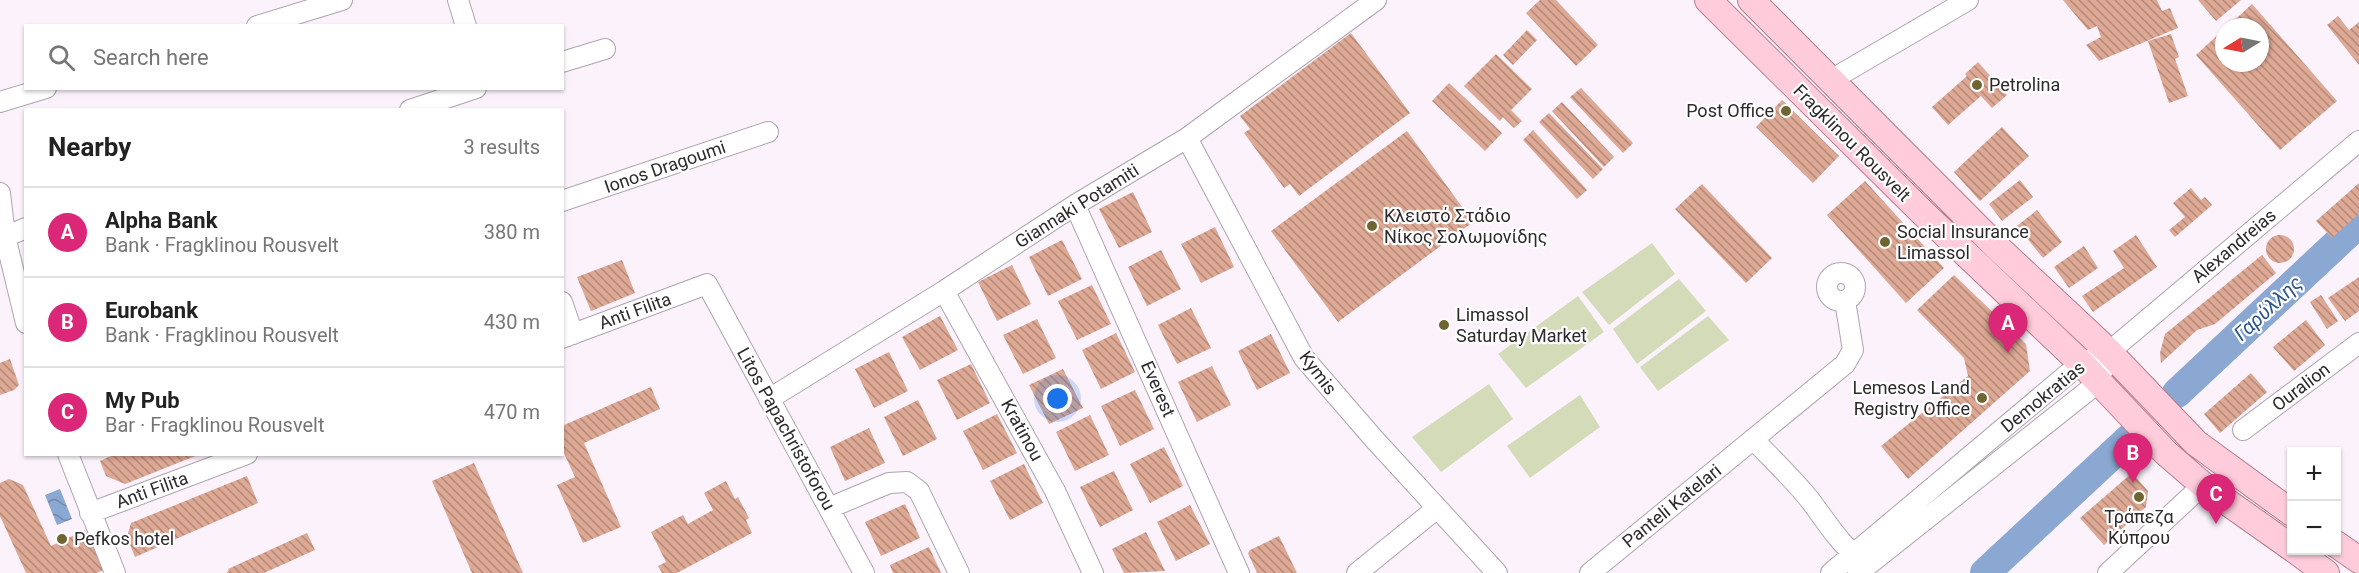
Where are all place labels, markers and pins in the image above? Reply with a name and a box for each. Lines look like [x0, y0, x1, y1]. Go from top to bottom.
place label: Petrolina [1989, 74, 2060, 95]
marker: Petrolina [1970, 78, 1984, 92]
place label: Post Office [1686, 100, 1774, 121]
marker: Post Office [1779, 104, 1793, 118]
place label: Κλειστό Στάδιο Νίκος Σολωμονίδης [1384, 205, 1547, 247]
marker: Κλειστό Στάδιο Νίκος Σολωμονίδης [1365, 219, 1379, 233]
place label: Social Insurance Limassol [1897, 221, 2029, 263]
marker: Social Insurance Limassol [1878, 235, 1892, 249]
place label: Limassol Saturday Market [1456, 304, 1587, 346]
pin: A [1988, 304, 2028, 353]
marker: Limassol Saturday Market [1437, 318, 1451, 332]
place label: Lemesos Land Registry Office [1853, 377, 1970, 419]
marker: Lemesos Land Registry Office [1975, 391, 1989, 405]
pin: B [2114, 434, 2152, 483]
pin: C [2196, 474, 2236, 524]
marker: Τράπεζα Κύπρου [2132, 490, 2146, 504]
place label: Τράπεζα Κύπρου [2104, 506, 2175, 548]
place label: Pefkos hotel [74, 528, 174, 549]
marker: Pefkos hotel [55, 532, 69, 546]

